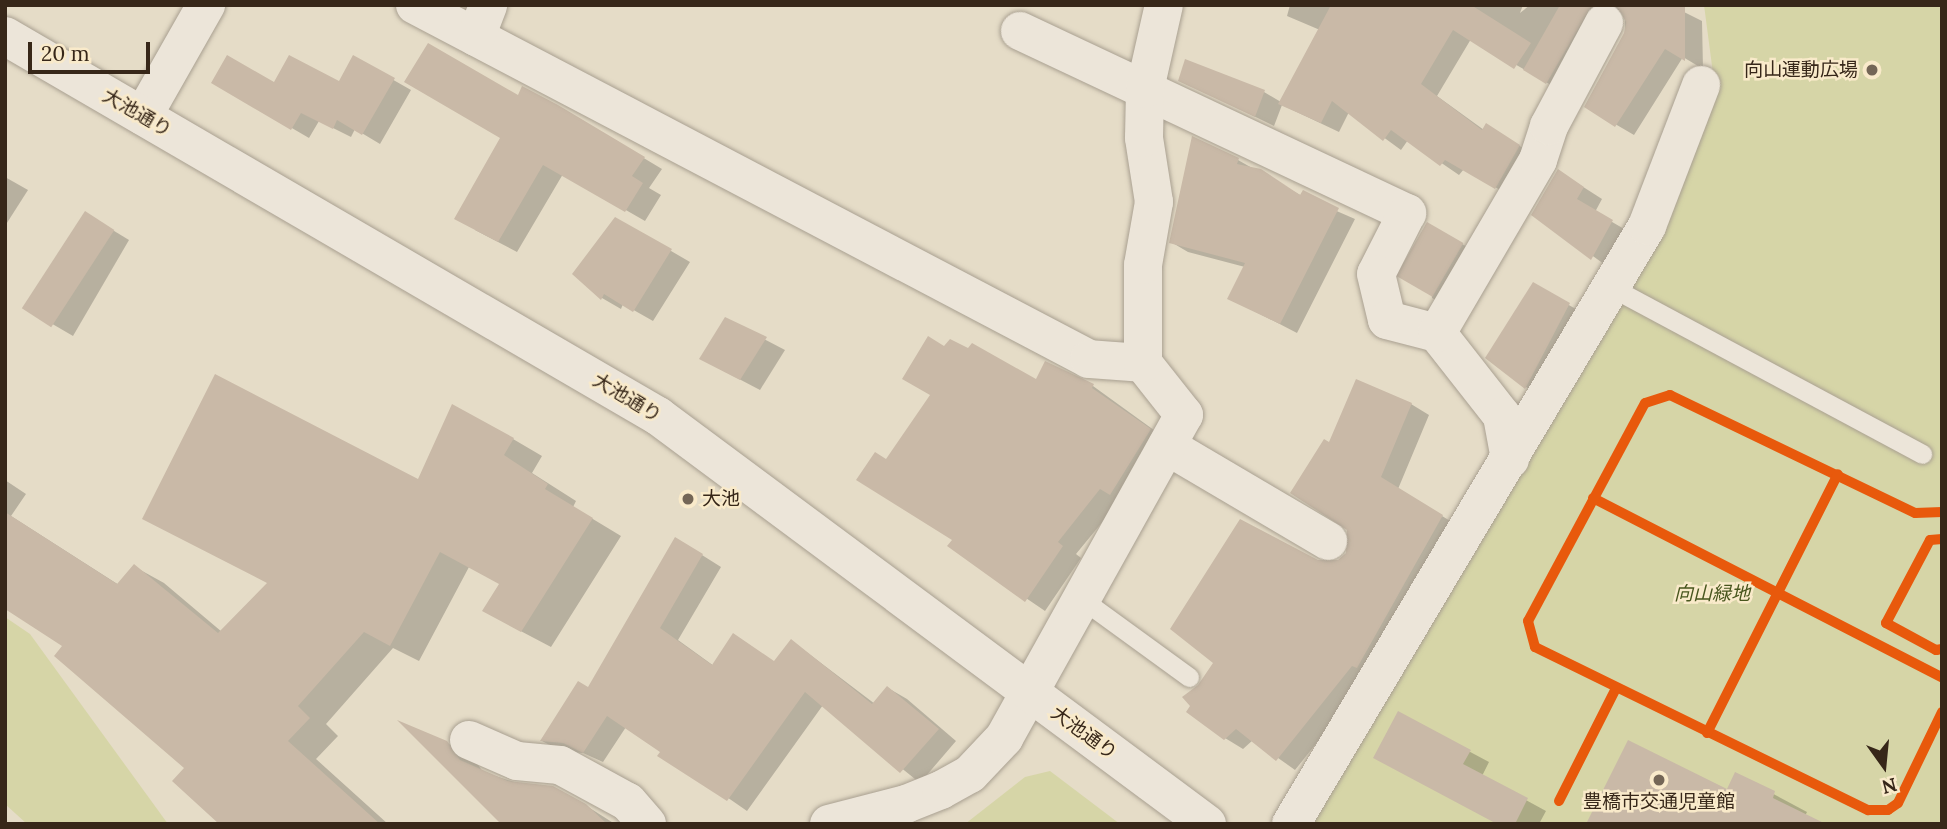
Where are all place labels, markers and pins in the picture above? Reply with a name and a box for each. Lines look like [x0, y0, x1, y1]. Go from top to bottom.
place label: 向山運動広場 [1744, 59, 1858, 81]
marker: 向山運動広場 [1864, 62, 1880, 78]
place label: 大池 [702, 488, 740, 510]
marker: 大池 [680, 491, 696, 507]
marker: 豊橋市交通児童館 [1651, 772, 1667, 788]
place label: 豊橋市交通児童館 [1583, 791, 1735, 813]

